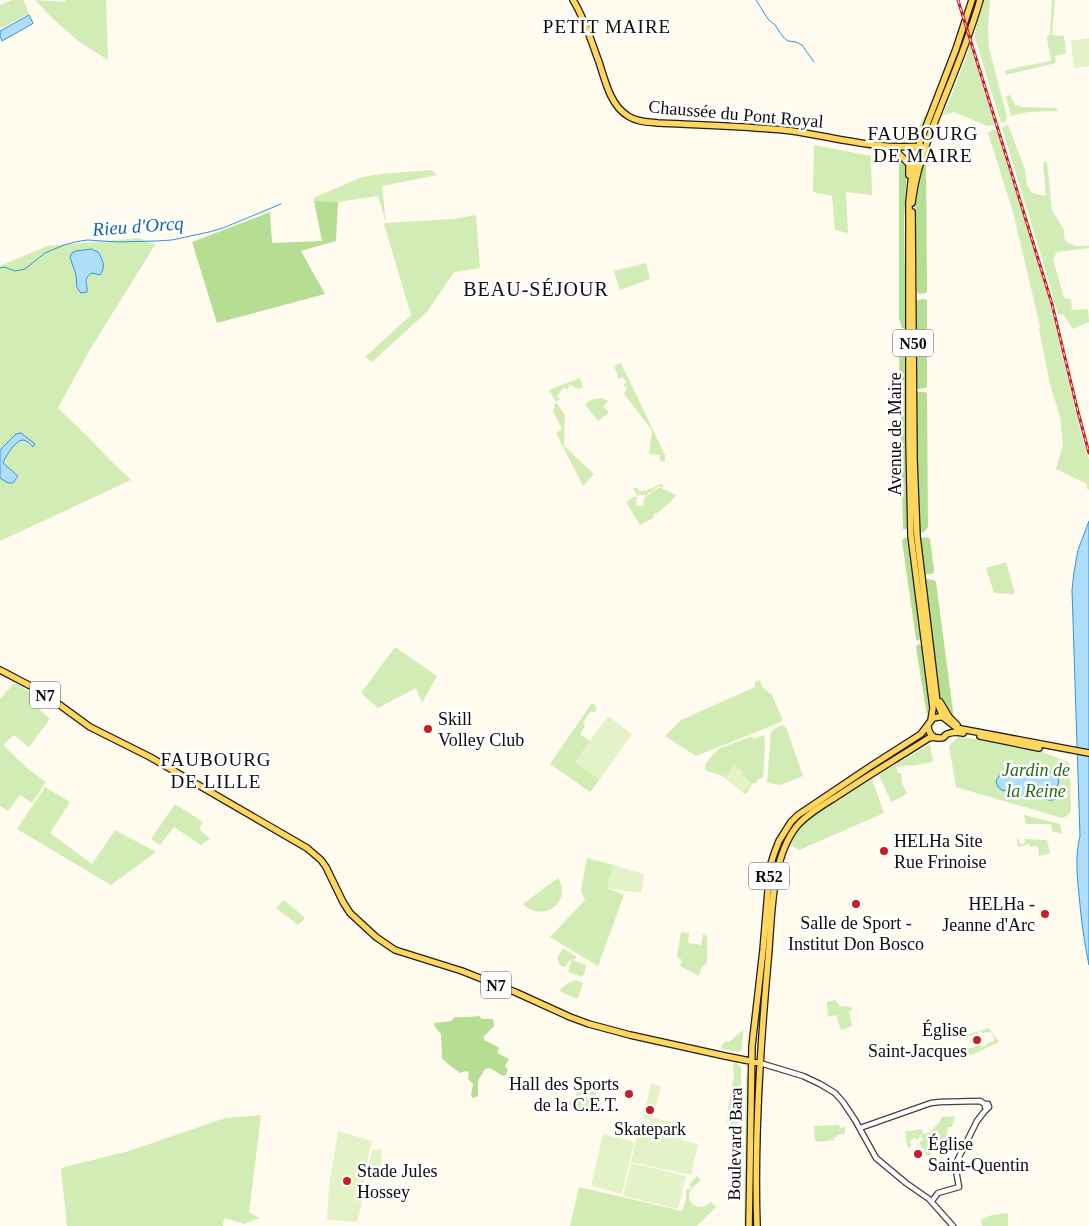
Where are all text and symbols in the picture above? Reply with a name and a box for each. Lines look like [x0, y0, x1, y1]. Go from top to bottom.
district label: PETIT MAIRE [543, 16, 671, 37]
street label: Chaussée du Pont Royal [648, 96, 824, 132]
district label: FAUBOURG DE MAIRE [867, 123, 979, 166]
water label: Rieu d'Orcq [91, 212, 185, 240]
district label: BEAU-SÉJOUR [463, 278, 609, 300]
road number: N50 [893, 329, 933, 356]
street label: Avenue de Maire [885, 372, 905, 496]
road number: N7 [30, 682, 60, 708]
place label: Skill Volley Club [438, 709, 524, 750]
marker: Skill Volley Club [422, 723, 434, 735]
district label: FAUBOURG DE LILLE [160, 749, 272, 792]
park label: Jardin de la Reine [1002, 760, 1070, 801]
place label: HELHa Site Rue Frinoise [894, 831, 987, 872]
marker: HELHa Site Rue Frinoise [878, 845, 890, 857]
road number: R52 [749, 862, 789, 889]
place label: HELHa - Jeanne d'Arc [942, 894, 1035, 935]
marker: Salle de Sport - Institut Don Bosco [850, 898, 862, 910]
marker: HELHa - Jeanne d'Arc [1039, 908, 1051, 920]
place label: Salle de Sport - Institut Don Bosco [788, 913, 924, 954]
road number: N7 [481, 972, 511, 998]
place label: Église Saint-Jacques [868, 1019, 967, 1061]
marker: Église Saint-Jacques [971, 1034, 983, 1046]
place label: Hall des Sports de la C.E.T. [509, 1074, 619, 1115]
street label: Boulevard Bara [724, 1087, 746, 1201]
marker: Hall des Sports de la C.E.T. [623, 1088, 635, 1100]
marker: Skatepark [644, 1104, 656, 1116]
place label: Skatepark [614, 1119, 686, 1139]
place label: Église Saint-Quentin [928, 1133, 1029, 1175]
marker: Église Saint-Quentin [912, 1148, 924, 1160]
place label: Stade Jules Hossey [357, 1161, 438, 1202]
marker: Stade Jules Hossey [341, 1175, 353, 1187]

